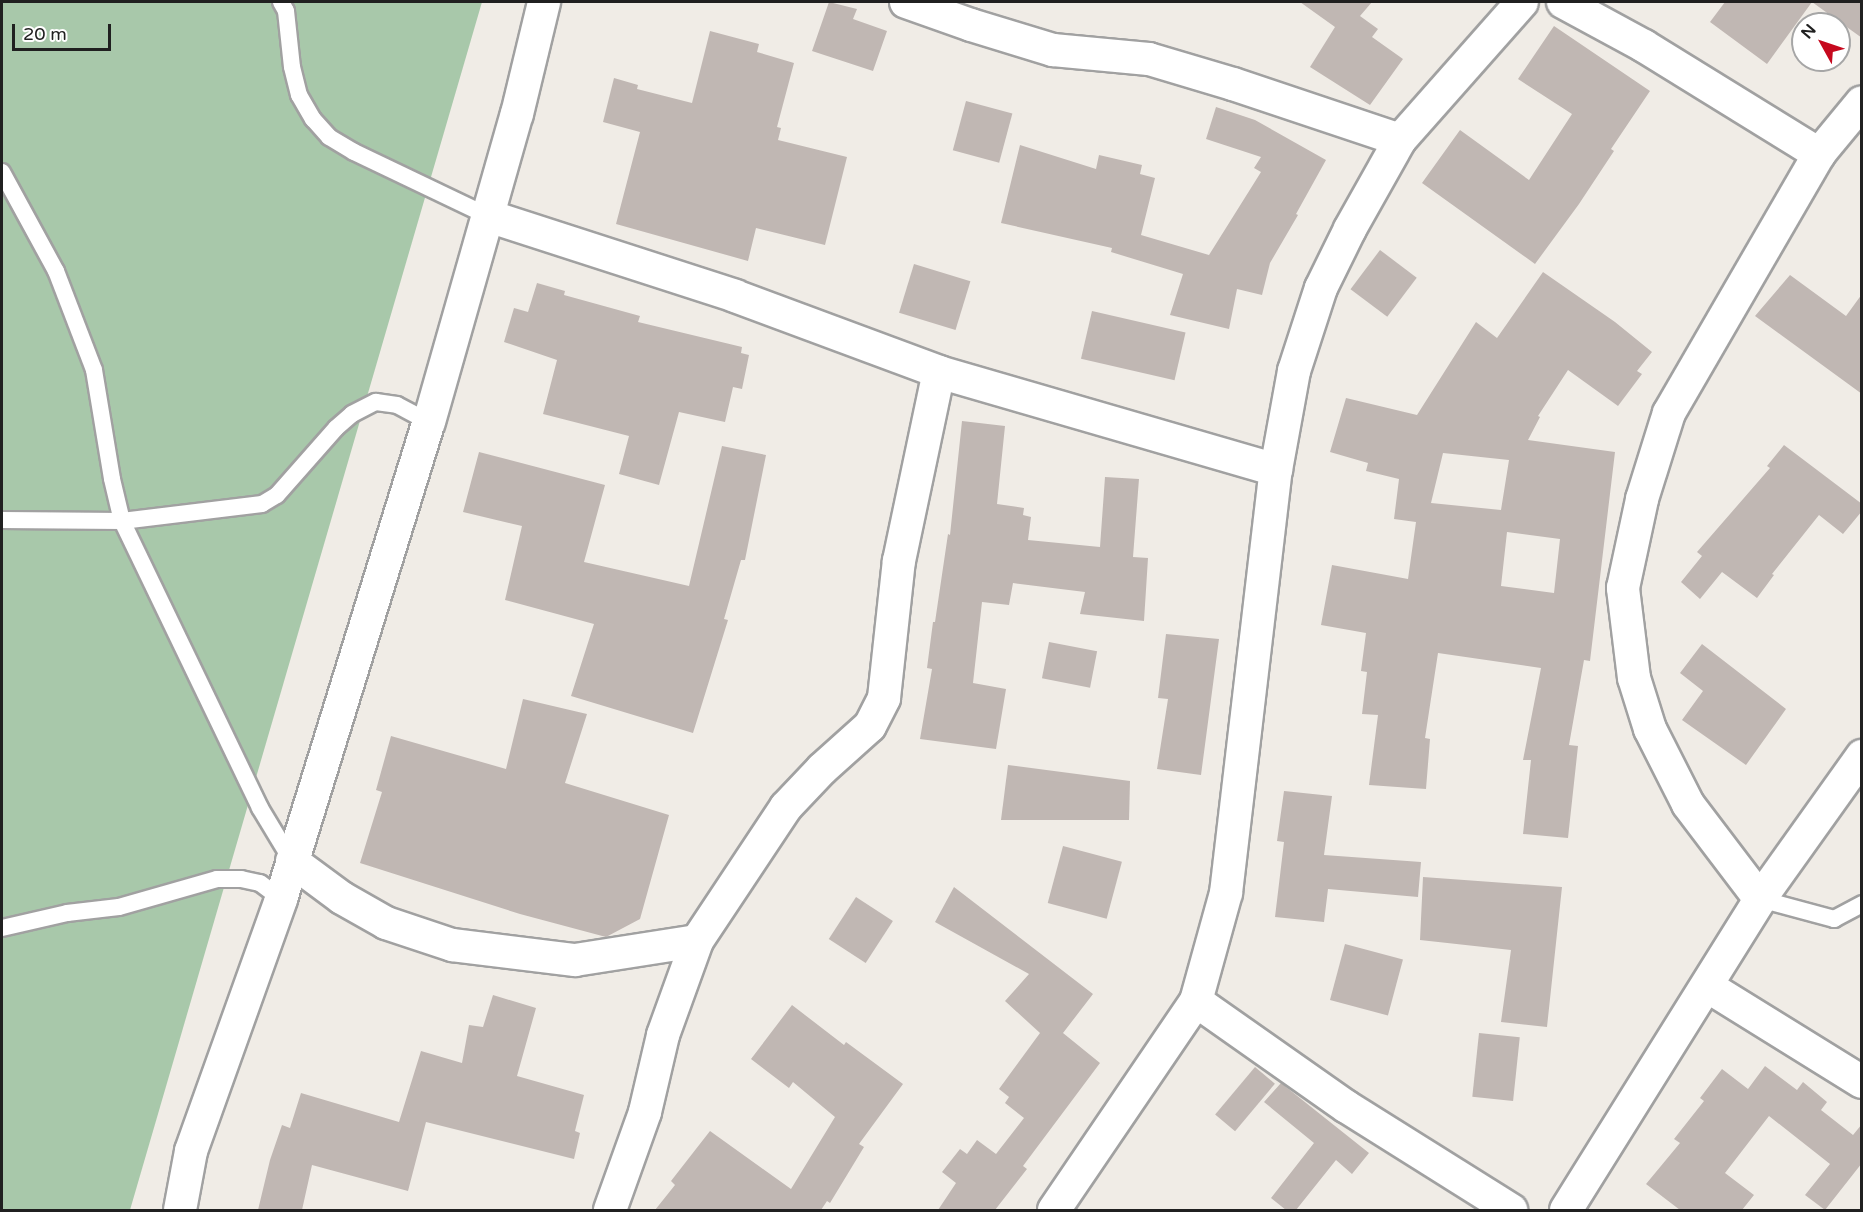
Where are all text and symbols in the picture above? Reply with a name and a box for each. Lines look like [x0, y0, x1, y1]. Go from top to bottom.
scale bar [15, 12, 114, 50]
north arrow [1791, 12, 1851, 72]
text: N [1797, 20, 1821, 43]
text: 20 m [23, 23, 67, 45]

